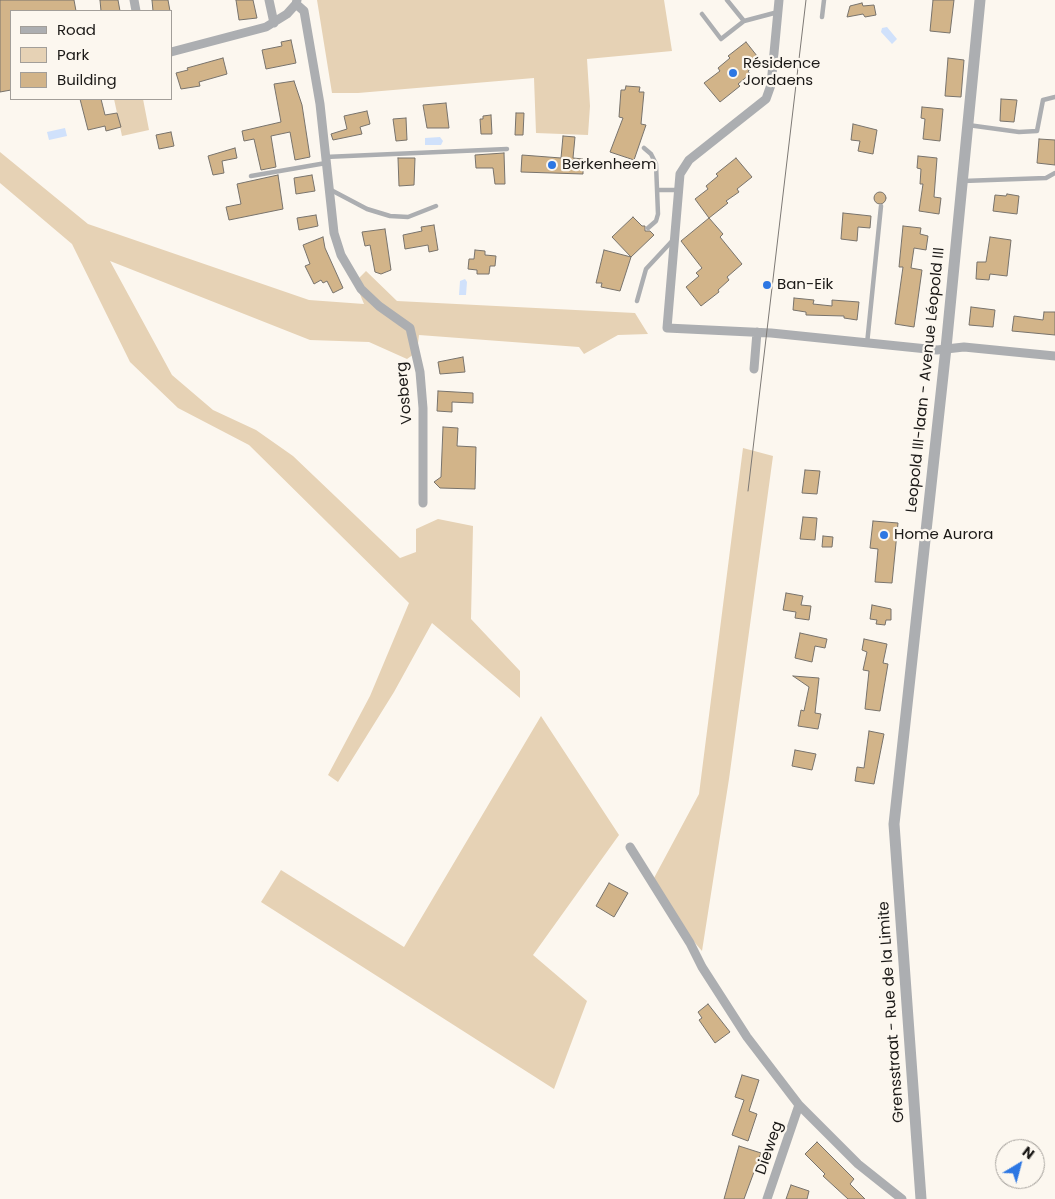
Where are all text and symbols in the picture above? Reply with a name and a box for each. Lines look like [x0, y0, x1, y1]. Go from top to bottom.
legend [10, 10, 172, 100]
text: Road [57, 19, 96, 40]
text: Park [57, 44, 89, 65]
place label: Résidence Jordaens [743, 55, 820, 90]
marker: Résidence Jordaens [727, 67, 739, 79]
text: Building [57, 69, 117, 90]
place label: Berkenheem [562, 156, 656, 174]
marker: Berkenheem [546, 159, 558, 171]
street label: Leopold III-laan - Avenue Léopold III [903, 247, 949, 513]
place label: Ban-Eik [777, 276, 833, 294]
marker: Ban-Eik [761, 279, 773, 291]
street label: Vosberg [393, 361, 417, 425]
place label: Home Aurora [894, 526, 993, 544]
marker: Home Aurora [878, 529, 890, 541]
street label: Grensstraat - Rue de la Limite [875, 901, 909, 1123]
street label: Dieweg [752, 1119, 788, 1177]
north arrow [995, 1139, 1045, 1189]
text: N [1018, 1142, 1039, 1164]

